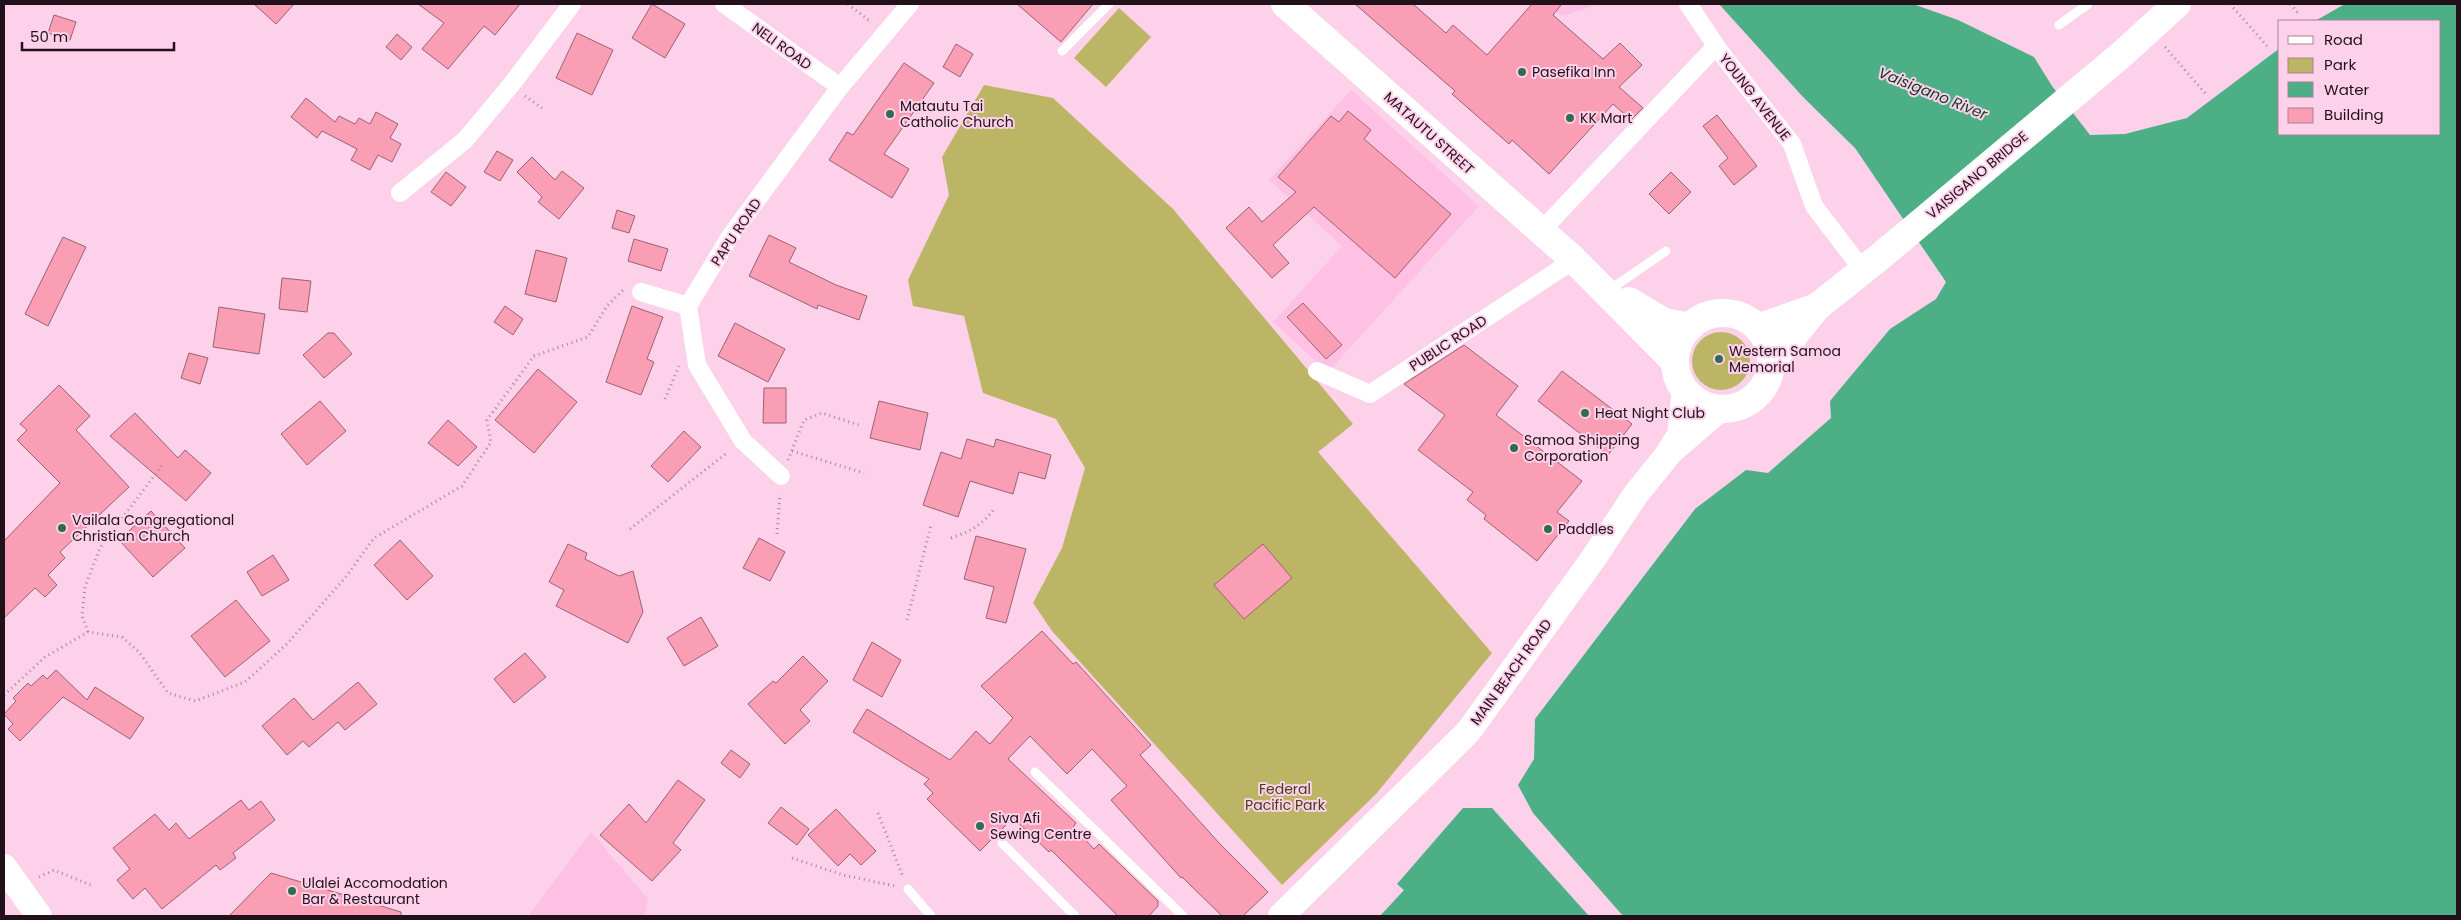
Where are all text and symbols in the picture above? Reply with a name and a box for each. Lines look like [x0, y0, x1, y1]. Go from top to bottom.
street label: NELI ROAD [748, 18, 816, 74]
scale bar [22, 20, 175, 52]
legend [2278, 20, 2441, 135]
text: 50 m [30, 26, 68, 47]
text: Road [2324, 29, 2363, 50]
street label: YOUNG AVENUE [1715, 49, 1795, 145]
text: Park [2324, 54, 2356, 75]
place label: Pasefika Inn [1532, 62, 1615, 82]
water label: Vaisigano River [1875, 62, 1991, 125]
marker: Pasefika Inn [1516, 66, 1528, 78]
text: Water [2324, 79, 2370, 100]
street label: MATAUTU STREET [1380, 87, 1479, 179]
place label: Matautu Tai Catholic Church [900, 96, 1014, 132]
text: Building [2324, 104, 2384, 125]
marker: Matautu Tai Catholic Church [884, 108, 896, 120]
place label: KK Mart [1580, 108, 1632, 128]
marker: KK Mart [1564, 112, 1576, 124]
street label: VAISIGANO BRIDGE [1922, 126, 2032, 224]
street label: PAPU ROAD [706, 194, 766, 270]
street label: PUBLIC ROAD [1405, 310, 1491, 376]
place label: Western Samoa Memorial [1729, 341, 1841, 377]
marker: Western Samoa Memorial [1713, 353, 1725, 365]
place label: Heat Night Club [1595, 403, 1705, 423]
marker: Heat Night Club [1579, 407, 1591, 419]
place label: Samoa Shipping Corporation [1524, 430, 1640, 466]
marker: Samoa Shipping Corporation [1508, 442, 1520, 454]
place label: Vailala Congregational Christian Church [72, 510, 234, 546]
place label: Paddles [1558, 519, 1614, 539]
marker: Vailala Congregational Christian Church [56, 522, 68, 534]
marker: Paddles [1542, 523, 1554, 535]
street label: MAIN BEACH ROAD [1466, 615, 1556, 729]
park label: Federal Pacific Park [1245, 779, 1326, 815]
place label: Siva Afi Sewing Centre [990, 808, 1092, 844]
marker: Siva Afi Sewing Centre [974, 820, 986, 832]
place label: Ulalei Accomodation Bar & Restaurant [302, 873, 448, 909]
marker: Ulalei Accomodation Bar & Restaurant [286, 885, 298, 897]

